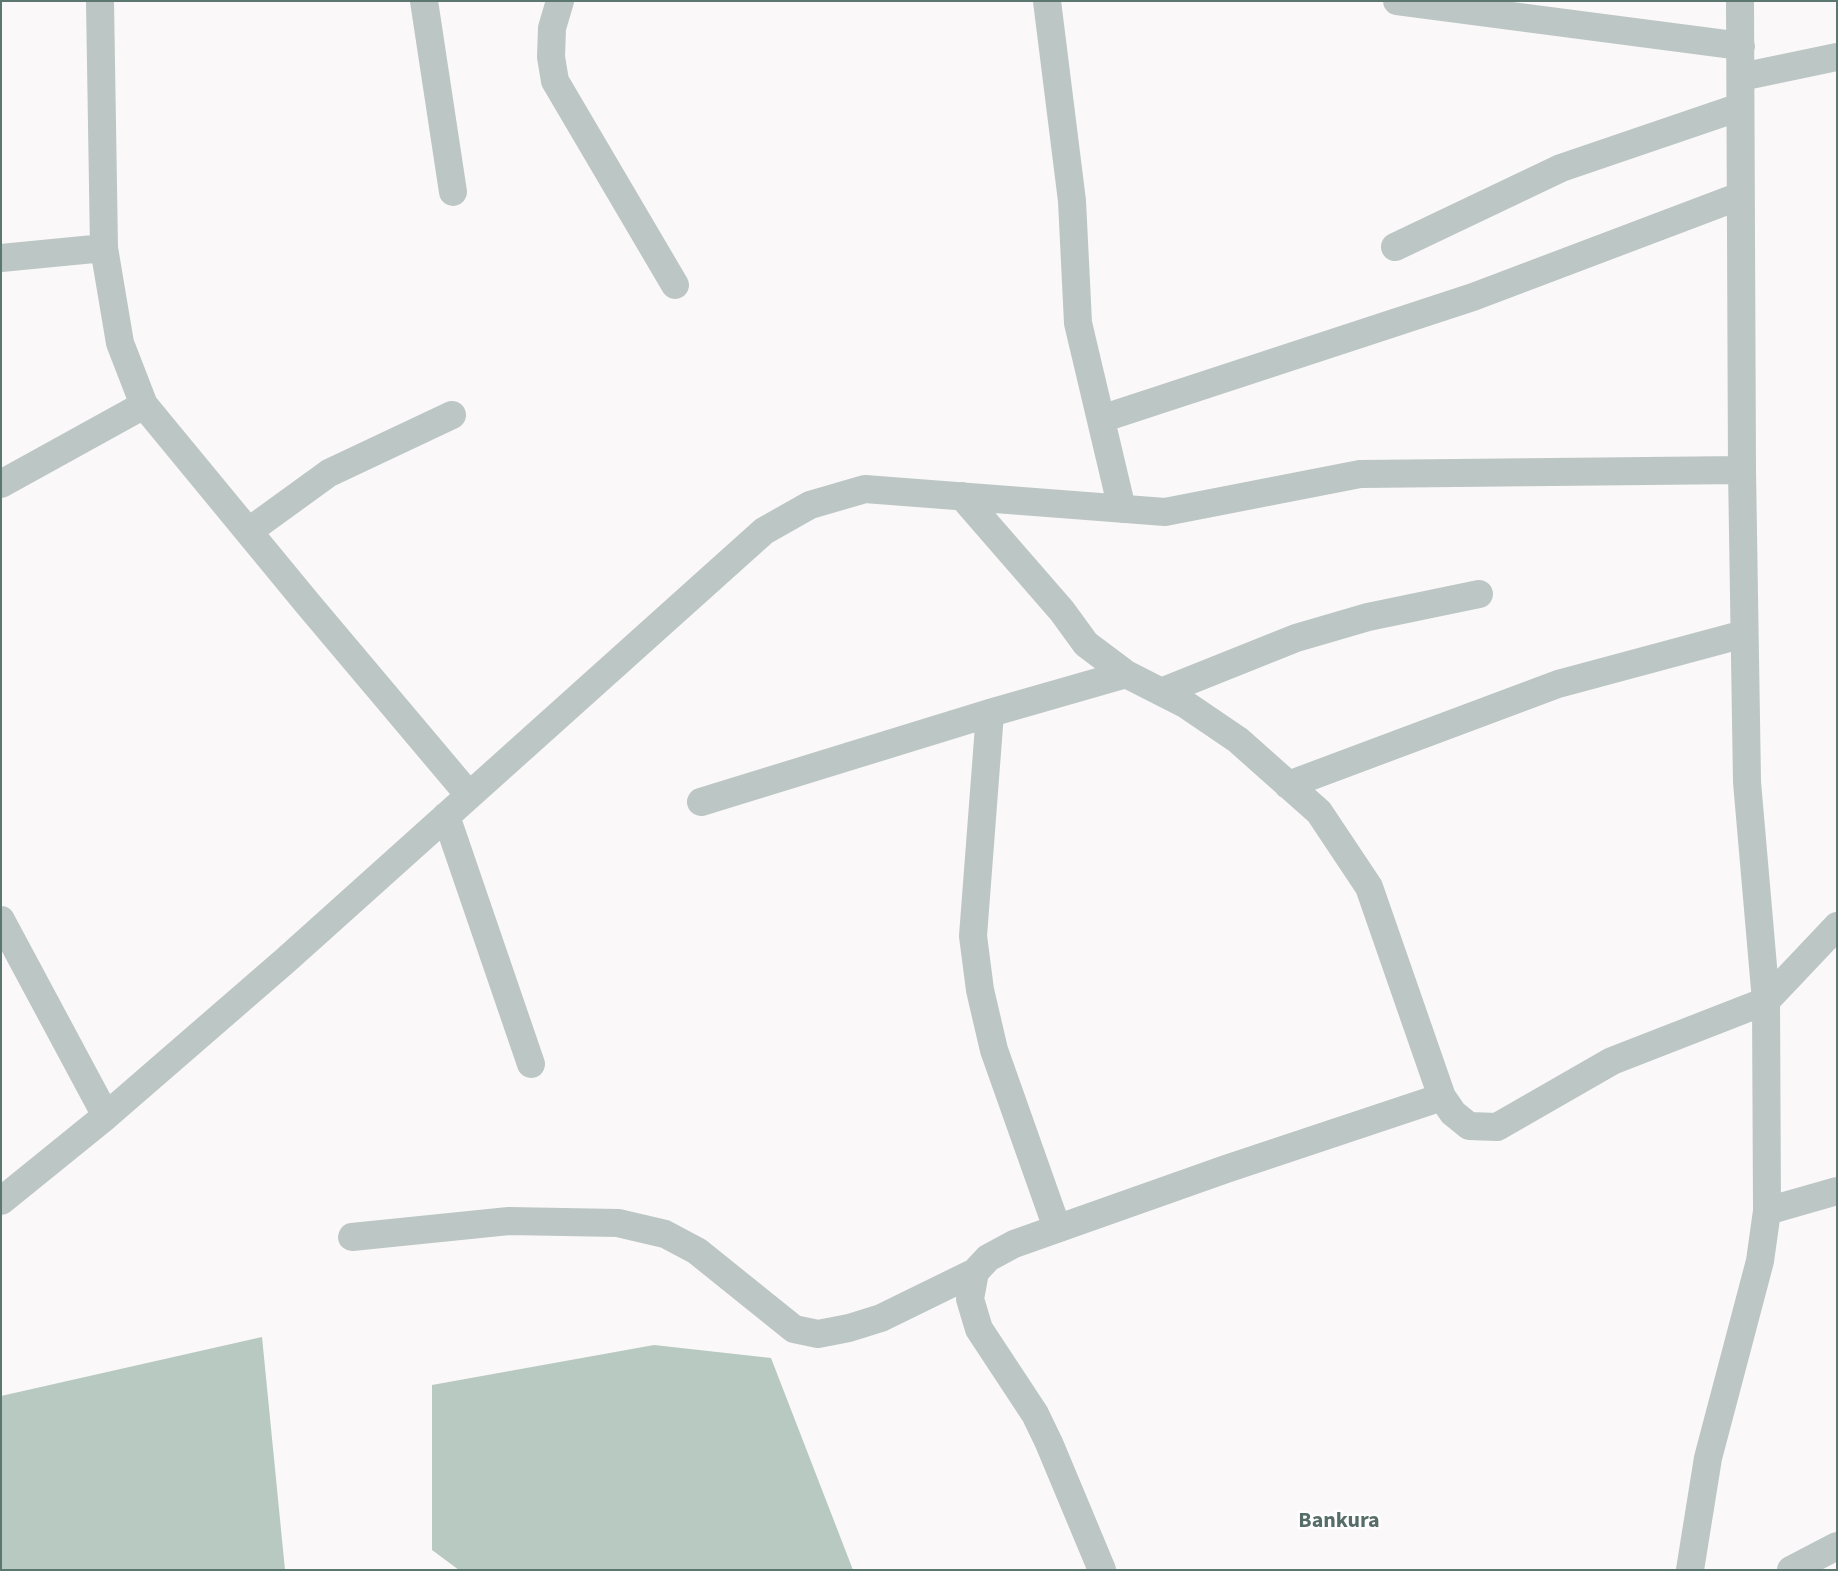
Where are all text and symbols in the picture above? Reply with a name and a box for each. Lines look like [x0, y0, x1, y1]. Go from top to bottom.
district label: Bankura [1298, 1509, 1380, 1535]

